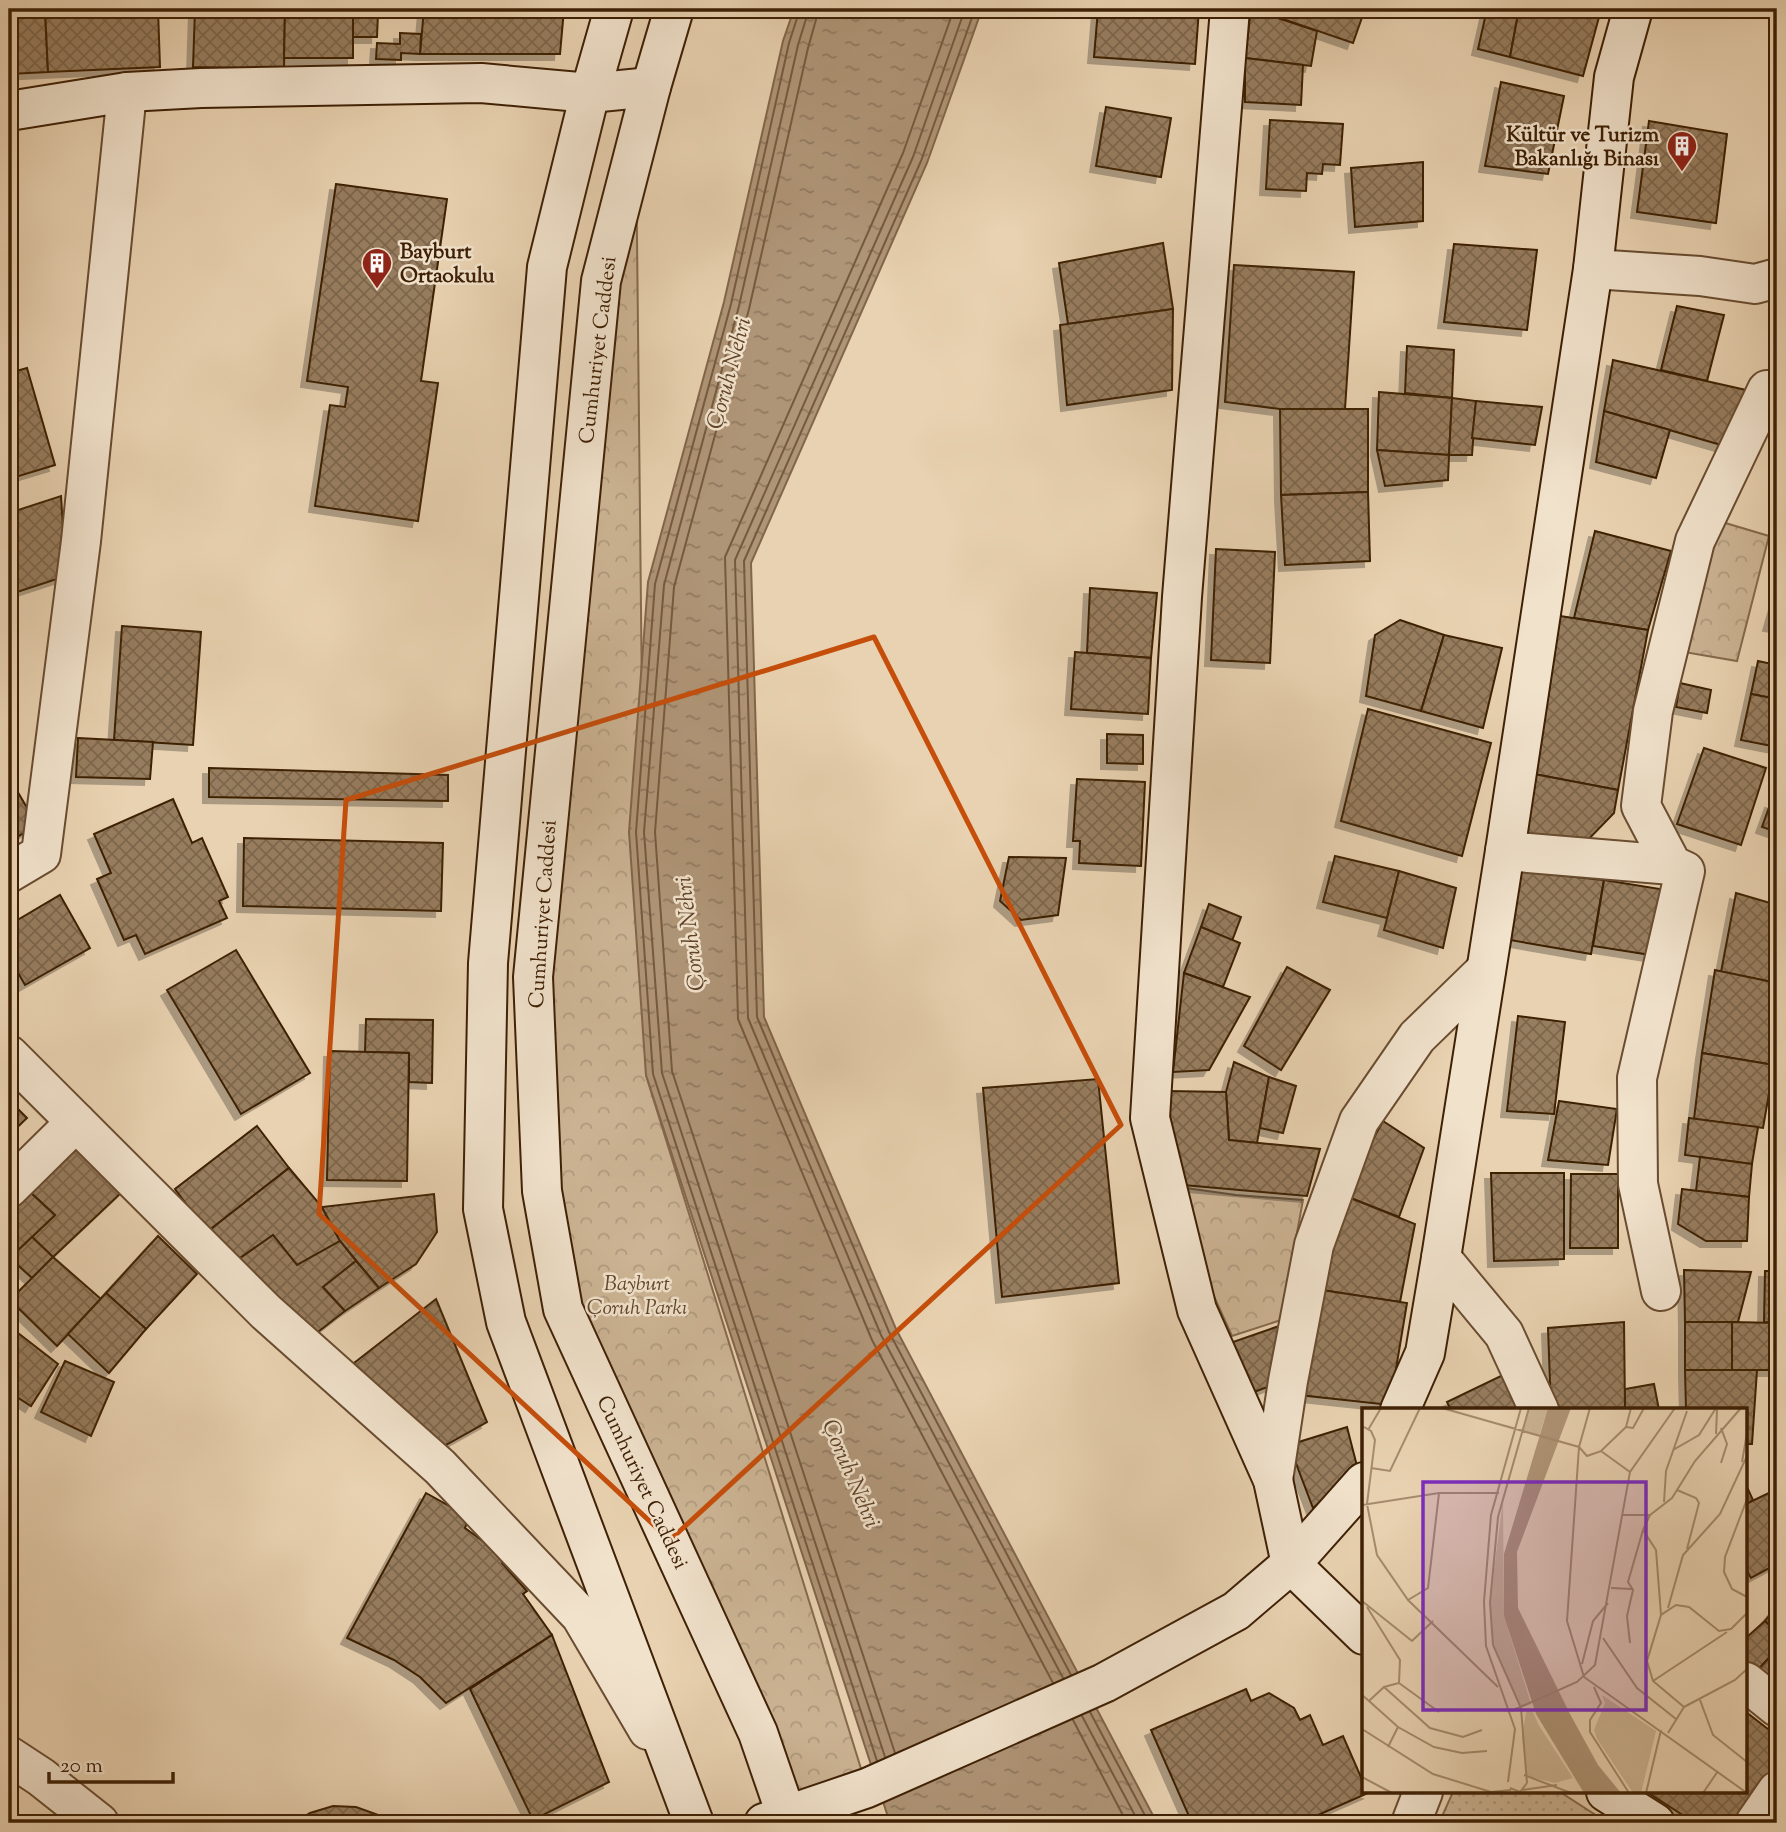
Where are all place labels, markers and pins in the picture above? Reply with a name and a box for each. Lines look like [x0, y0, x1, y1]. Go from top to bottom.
place label: Kültür ve Turizm Bakanlığı Binası [1506, 121, 1660, 175]
building icon: Kültür ve Turizm Bakanlığı Binası [1665, 129, 1699, 173]
place label: Bayburt Ortaokulu [400, 238, 496, 292]
building icon: Bayburt Ortaokulu [360, 246, 394, 290]

